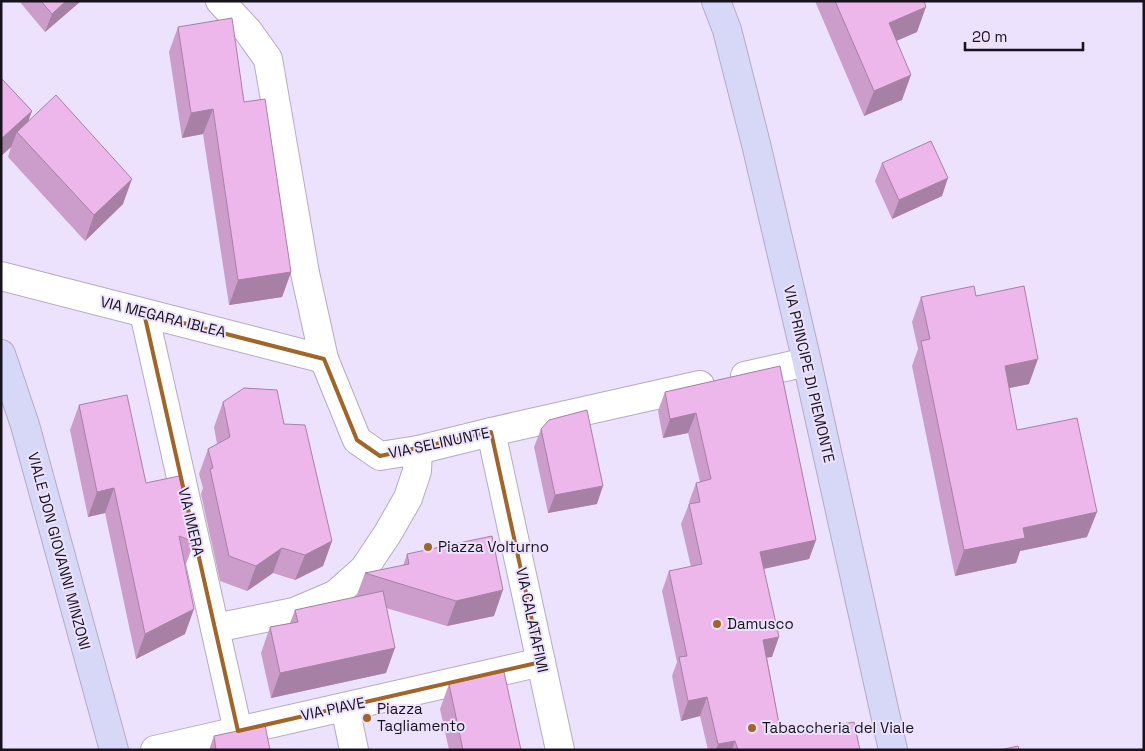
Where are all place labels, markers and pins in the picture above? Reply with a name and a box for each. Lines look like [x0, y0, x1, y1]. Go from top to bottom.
place label: Piazza Volturno [438, 537, 549, 556]
marker: Piazza Volturno [422, 541, 434, 553]
place label: Damusco [727, 614, 794, 633]
marker: Damusco [711, 618, 723, 630]
place label: Piazza Tagliamento [377, 699, 465, 735]
marker: Piazza Tagliamento [361, 712, 373, 724]
place label: Tabaccheria del Viale [762, 718, 914, 737]
marker: Tabaccheria del Viale [746, 722, 758, 734]

